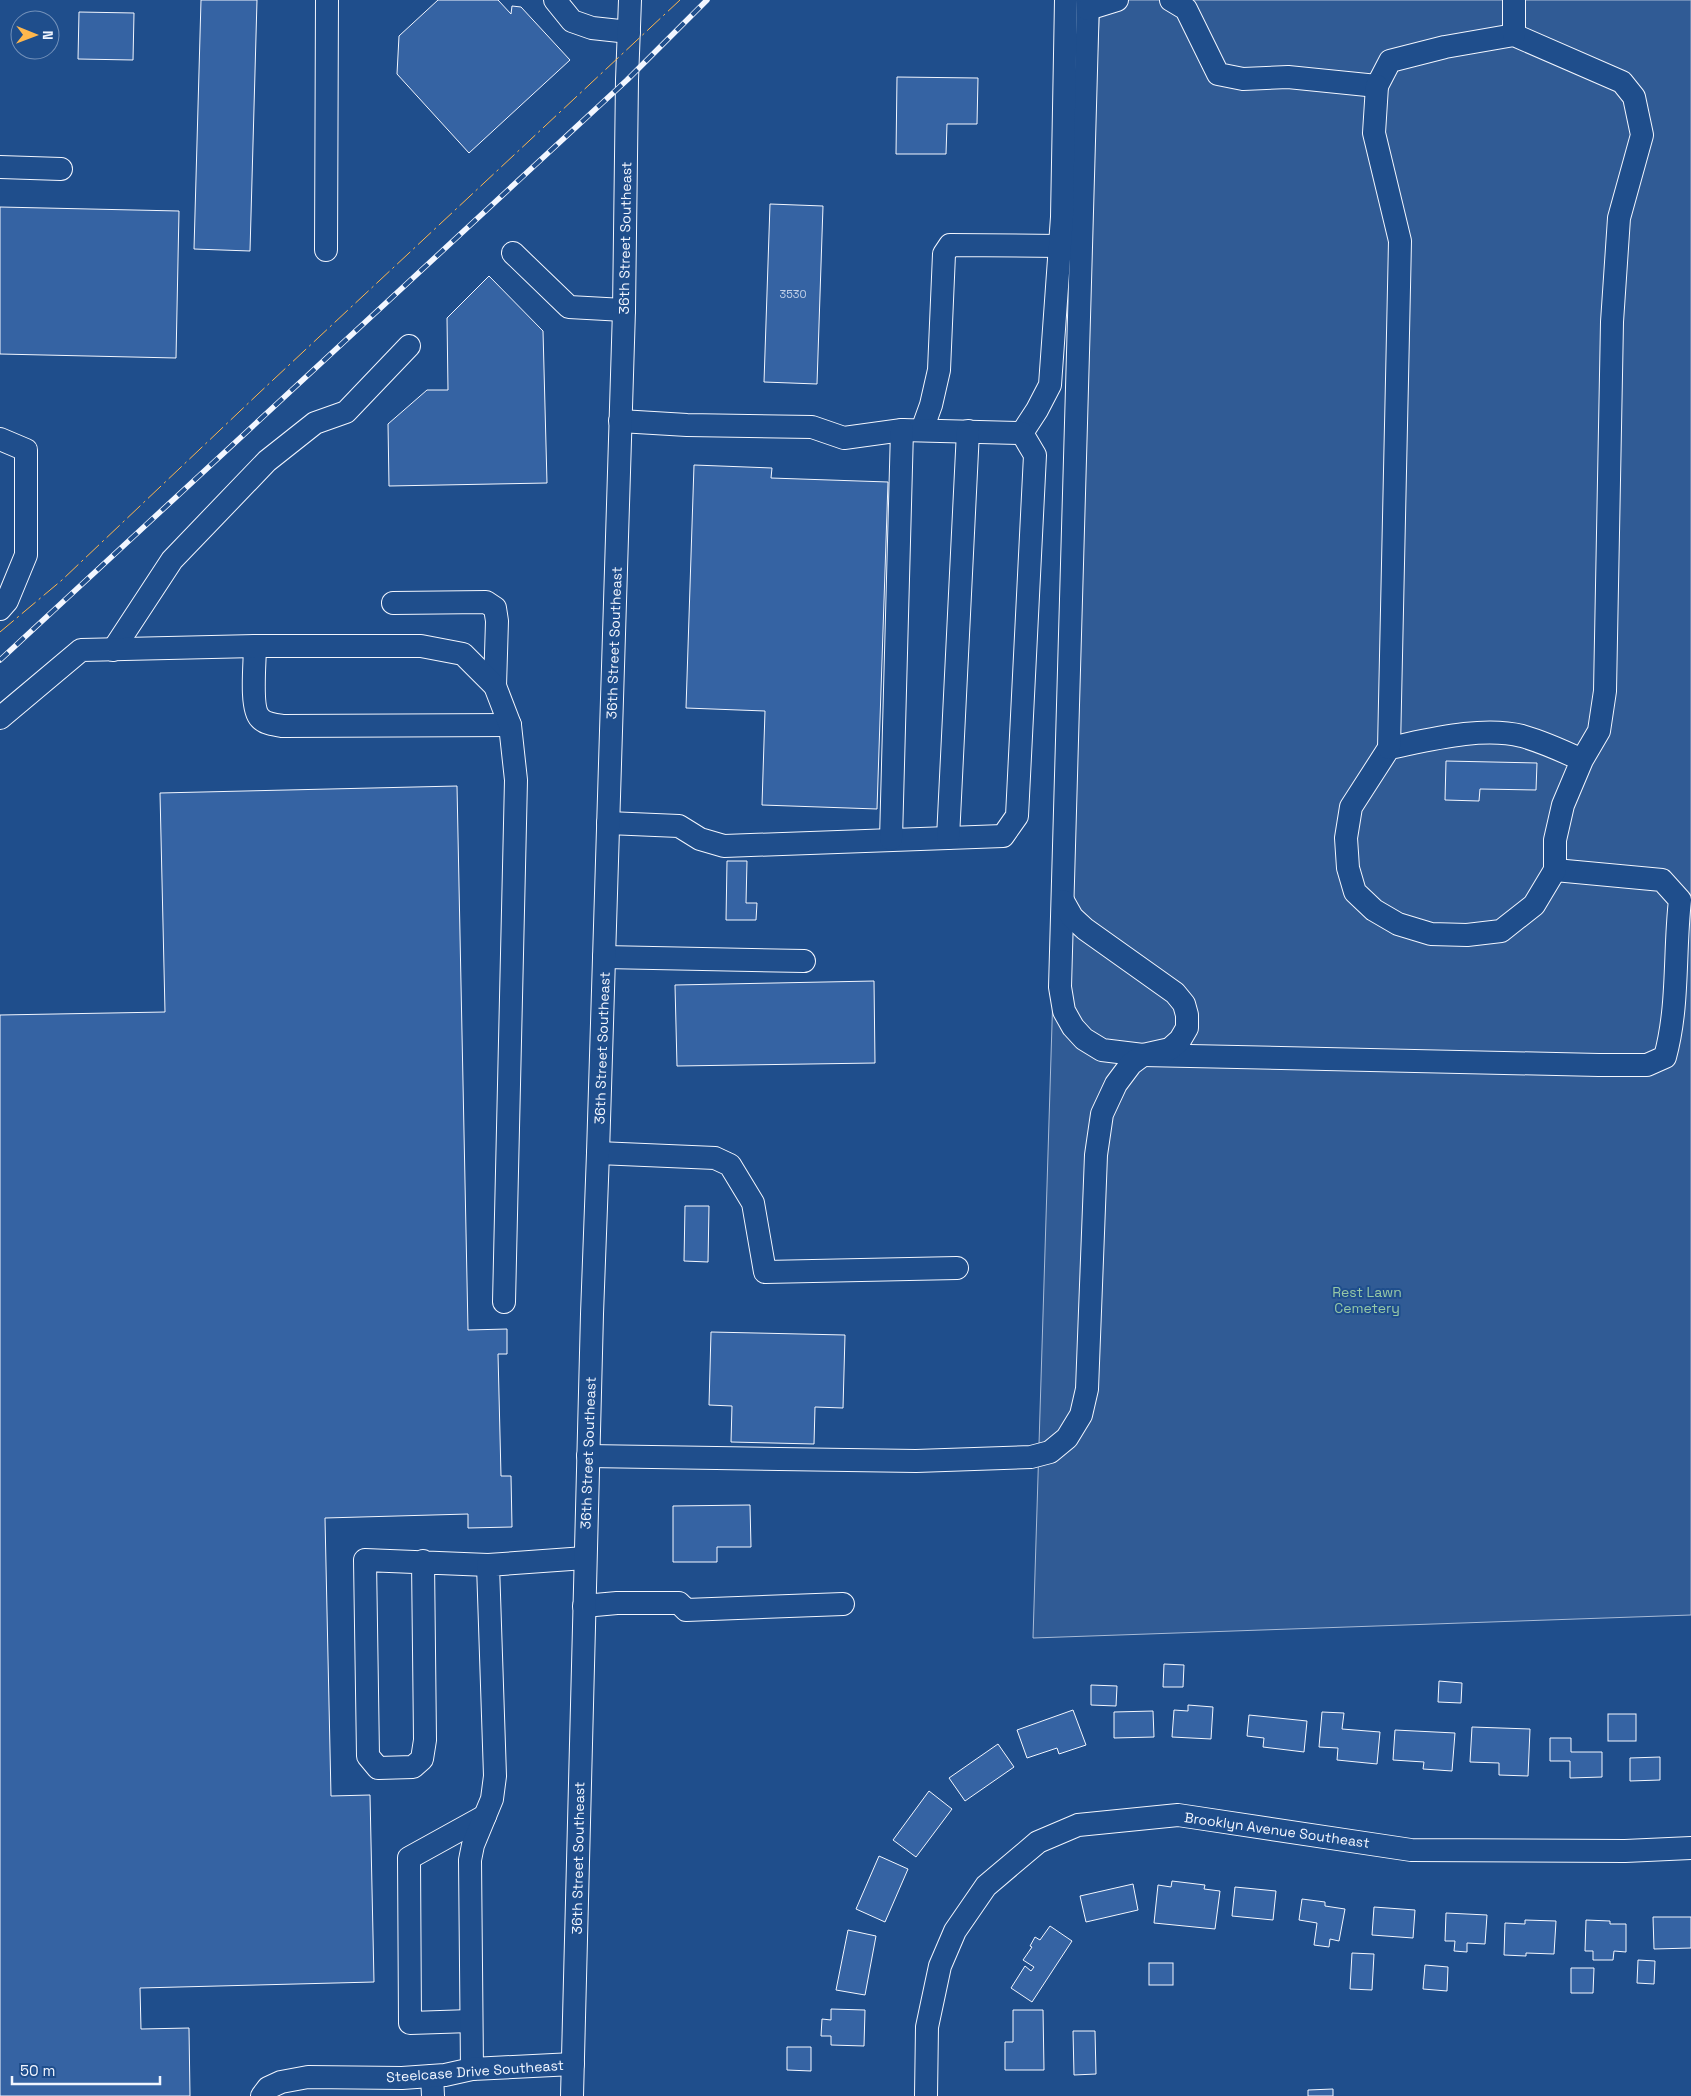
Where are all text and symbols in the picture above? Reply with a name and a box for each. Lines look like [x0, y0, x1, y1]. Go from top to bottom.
north arrow [10, 10, 60, 60]
text: N [39, 30, 57, 40]
street label: 36th Street Southeast [615, 161, 635, 315]
house number: 3530 [780, 287, 806, 301]
street label: 36th Street Southeast [602, 566, 626, 720]
street label: 36th Street Southeast [590, 971, 614, 1125]
park label: Rest Lawn Cemetery [1332, 1283, 1402, 1317]
street label: 36th Street Southeast [576, 1376, 600, 1530]
street label: 36th Street Southeast [568, 1781, 588, 1935]
street label: Brooklyn Avenue Southeast [1183, 1808, 1371, 1852]
scale bar [12, 2054, 160, 2086]
street label: Steelcase Drive Southeast [385, 2056, 565, 2086]
text: 50 m [20, 2061, 55, 2080]

